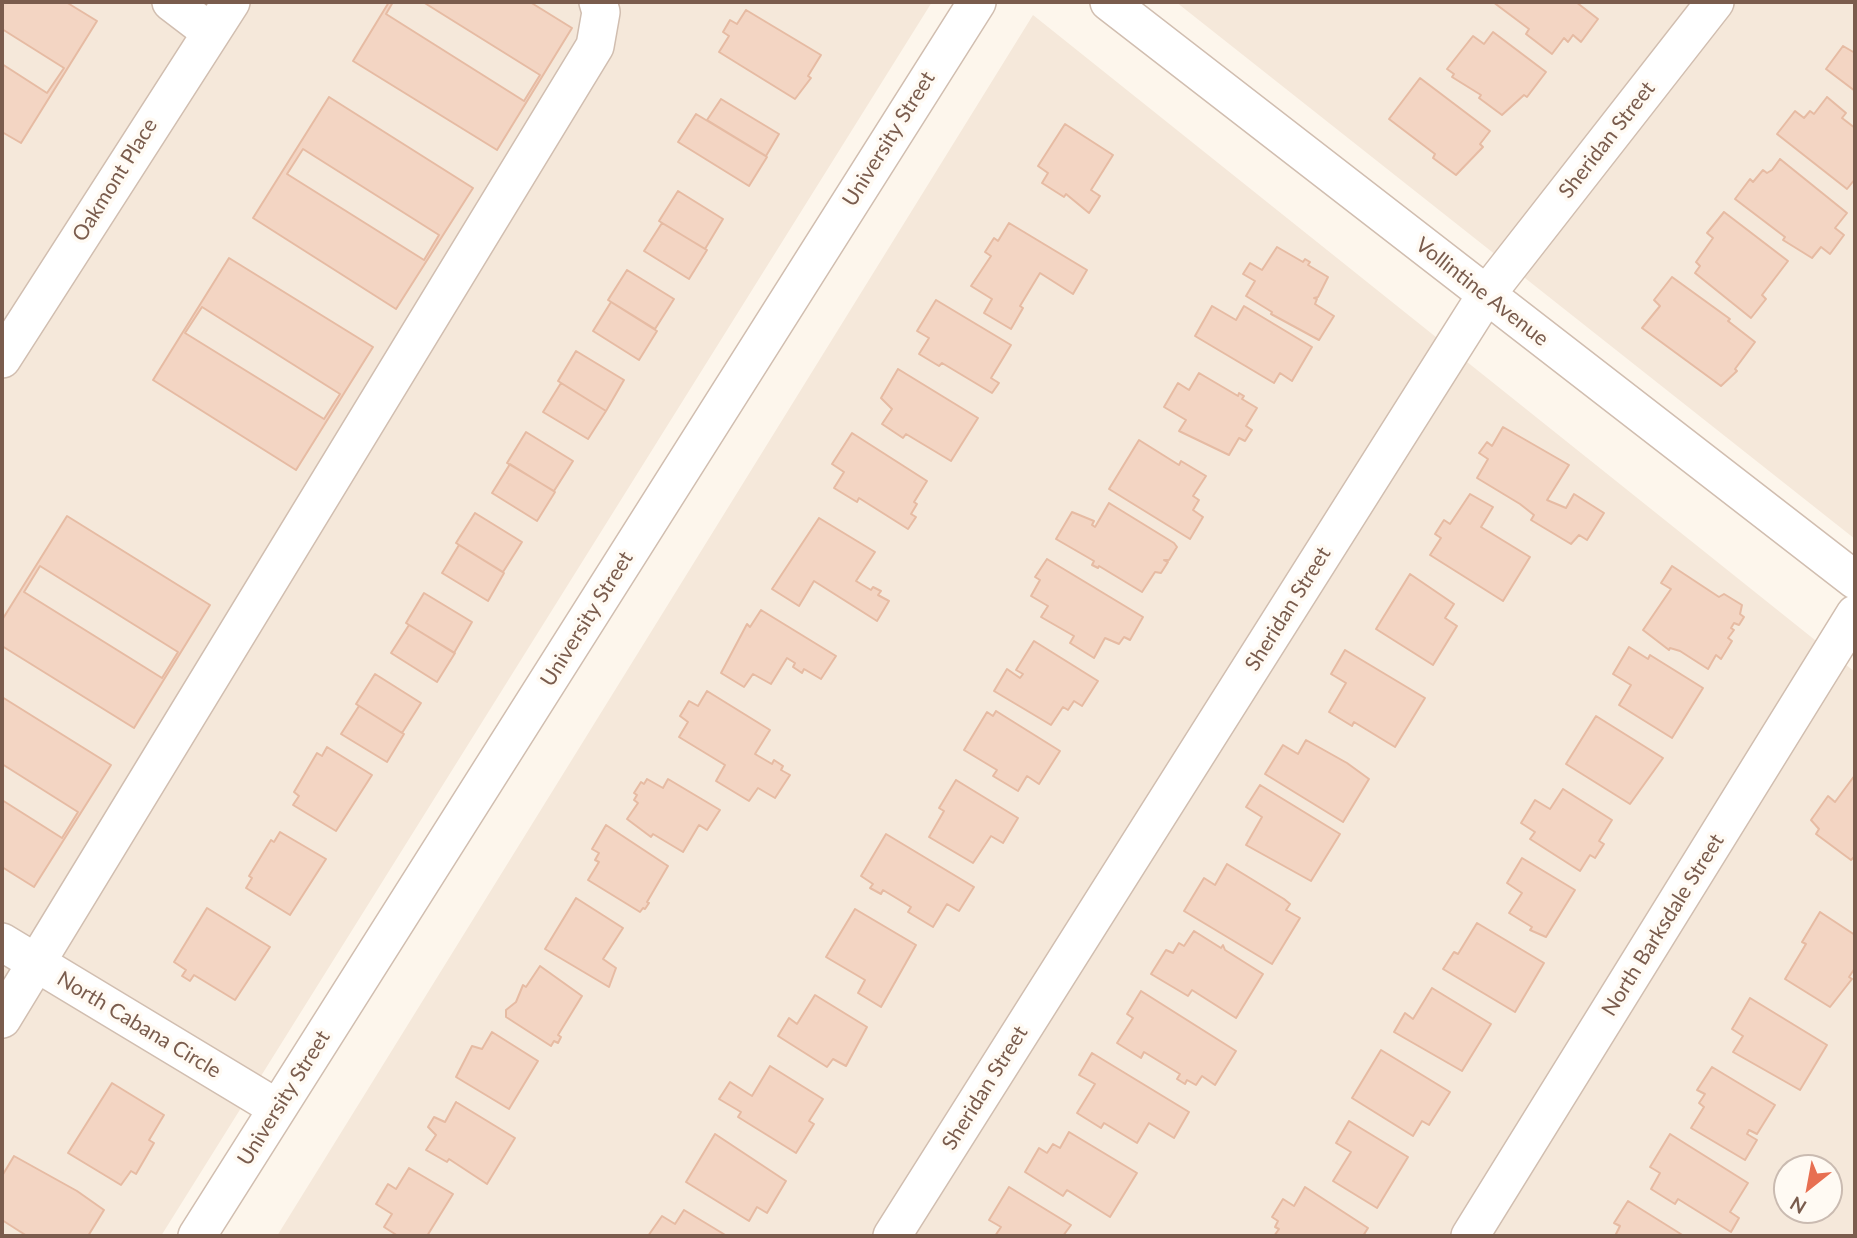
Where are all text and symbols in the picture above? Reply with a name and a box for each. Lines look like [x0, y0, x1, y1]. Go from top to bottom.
street label: University Street [837, 67, 941, 211]
street label: Sheridan Street [1554, 77, 1660, 203]
street label: Oakmont Place [67, 114, 163, 246]
street label: Vollintine Avenue [1411, 232, 1553, 352]
street label: Sheridan Street [1240, 542, 1336, 676]
street label: University Street [535, 547, 639, 691]
street label: North Barksdale Street [1597, 829, 1729, 1021]
street label: North Cabana Circle [53, 966, 225, 1084]
street label: Sheridan Street [937, 1021, 1033, 1155]
street label: University Street [232, 1026, 336, 1170]
north arrow [1773, 1154, 1843, 1224]
text: N [1786, 1192, 1810, 1219]

